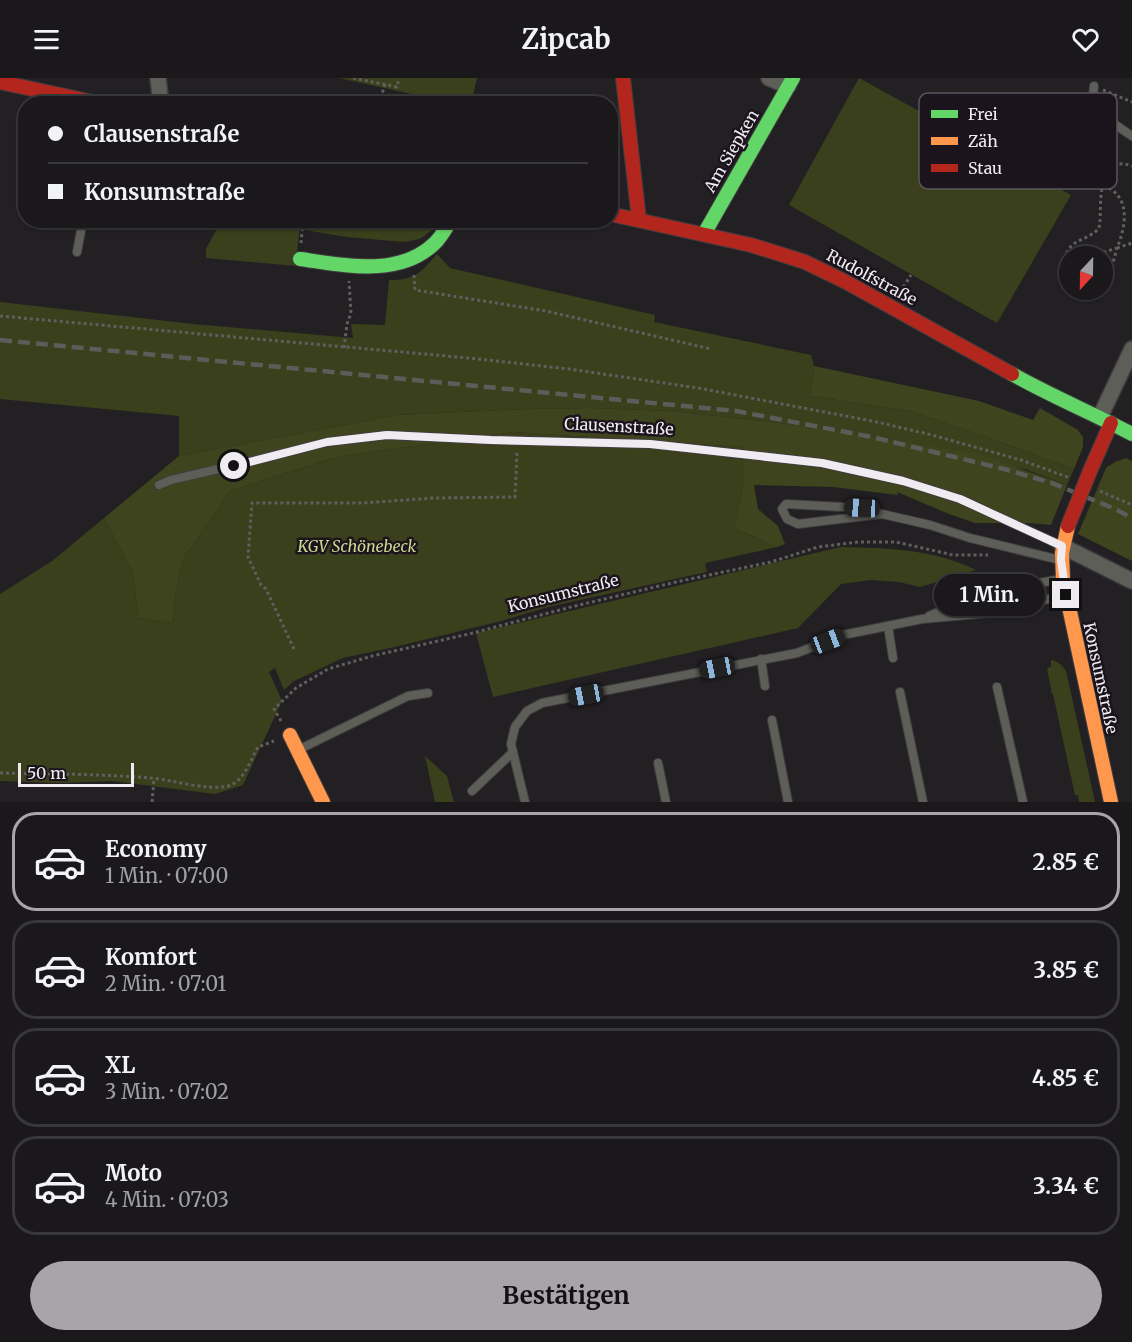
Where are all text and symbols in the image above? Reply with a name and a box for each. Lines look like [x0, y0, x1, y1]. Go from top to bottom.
text: Zipcab [521, 22, 611, 56]
icon: menu [30, 23, 63, 56]
icon: heart [1069, 23, 1102, 56]
legend [919, 93, 1117, 189]
text: Frei [968, 104, 998, 124]
street label: Am Siepken [699, 106, 763, 197]
text: Clausenstraße [84, 120, 239, 148]
text: Zäh [968, 131, 998, 151]
text: Stau [968, 158, 1002, 178]
text: Konsumstraße [84, 178, 245, 206]
street label: Rudolfstraße [823, 245, 921, 309]
north arrow [1059, 246, 1113, 300]
map controls [1059, 246, 1113, 300]
street label: Clausenstraße [564, 413, 674, 439]
route start [220, 452, 247, 479]
car [844, 498, 880, 518]
park label: KGV Schönebeck [297, 536, 417, 556]
street label: Konsumstraße [506, 570, 620, 616]
callout: 1 Min. [934, 574, 1045, 616]
route end [1052, 581, 1079, 608]
text: 1 Min. [960, 582, 1019, 607]
street label: Konsumstraße [1079, 620, 1123, 736]
car [808, 626, 848, 656]
car [698, 656, 736, 680]
car [567, 683, 605, 707]
scale bar [18, 760, 134, 788]
text: 50 m [27, 763, 66, 783]
icon: car [33, 835, 87, 889]
text: Economy [105, 835, 206, 863]
text: 2.85 € [1033, 848, 1099, 876]
text: 1 Min. · 07:00 [105, 863, 228, 888]
icon: car [33, 943, 87, 997]
text: Komfort [105, 943, 197, 971]
text: 3.85 € [1034, 956, 1099, 984]
text: 2 Min. · 07:01 [105, 971, 226, 996]
icon: car [33, 1051, 87, 1105]
text: XL [105, 1051, 135, 1079]
text: 4.85 € [1032, 1064, 1099, 1092]
text: 3 Min. · 07:02 [105, 1079, 229, 1104]
icon: car [33, 1159, 87, 1213]
text: Moto [105, 1159, 162, 1187]
text: 3.34 € [1033, 1172, 1099, 1200]
text: 4 Min. · 07:03 [105, 1187, 229, 1212]
button: Bestätigen [30, 1261, 1102, 1330]

